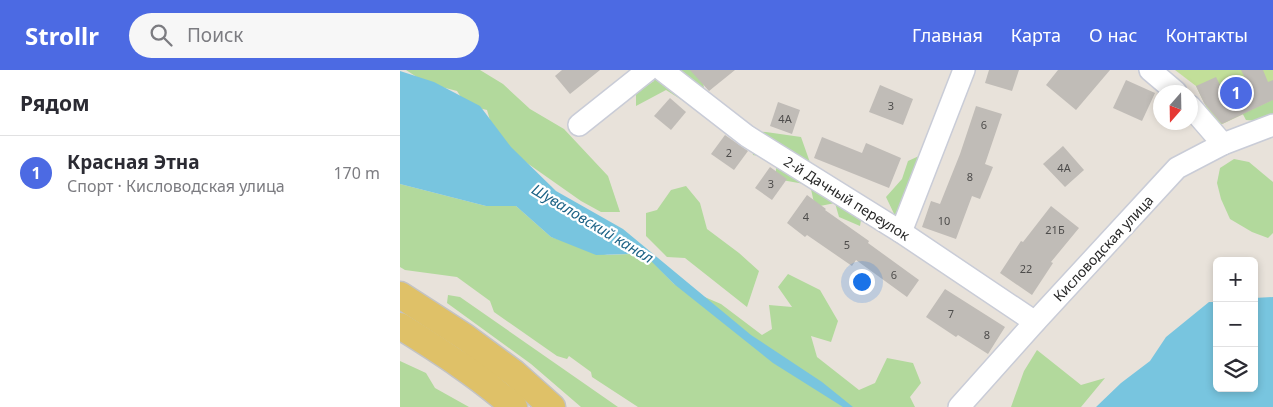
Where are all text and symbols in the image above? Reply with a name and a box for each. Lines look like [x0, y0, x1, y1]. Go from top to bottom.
search box [129, 13, 479, 58]
text: Strollr [25, 19, 99, 52]
icon: search [147, 21, 175, 49]
text: Поиск [187, 22, 243, 48]
text: Главная [912, 23, 983, 47]
text: Карта [1011, 23, 1061, 47]
text: О нас [1089, 23, 1137, 47]
text: Контакты [1165, 23, 1248, 47]
pin: 1 [1220, 74, 1252, 112]
north arrow [1153, 85, 1198, 130]
text: Рядом [20, 89, 90, 117]
house number: 3 [888, 98, 894, 113]
house number: 4А [778, 111, 793, 126]
house number: 6 [981, 117, 987, 132]
house number: 2 [726, 145, 732, 160]
text: Красная Этна [67, 149, 200, 175]
street label: 2-й Дачный переулок [780, 152, 914, 245]
house number: 4А [1057, 160, 1072, 175]
text: 1 [31, 162, 41, 184]
text: 170 m [333, 162, 380, 184]
house number: 8 [967, 169, 973, 184]
text: Спорт · Кисловодская улица [67, 175, 285, 197]
house number: 3 [768, 176, 774, 191]
water label: Шуваловский канал [528, 179, 658, 268]
street label: Кисловодская улица [1049, 191, 1157, 305]
house number: 4 [803, 209, 810, 224]
house number: 10 [938, 213, 950, 228]
house number: 21Б [1045, 222, 1065, 237]
house number: 5 [844, 237, 850, 252]
map controls [1213, 257, 1258, 392]
button: + [1213, 257, 1258, 302]
house number: 22 [1020, 261, 1032, 276]
house number: 6 [891, 267, 897, 282]
your location [849, 269, 875, 295]
button: − [1213, 302, 1258, 347]
house number: 7 [948, 306, 954, 321]
house number: 8 [984, 327, 990, 342]
button: layers [1213, 347, 1258, 392]

